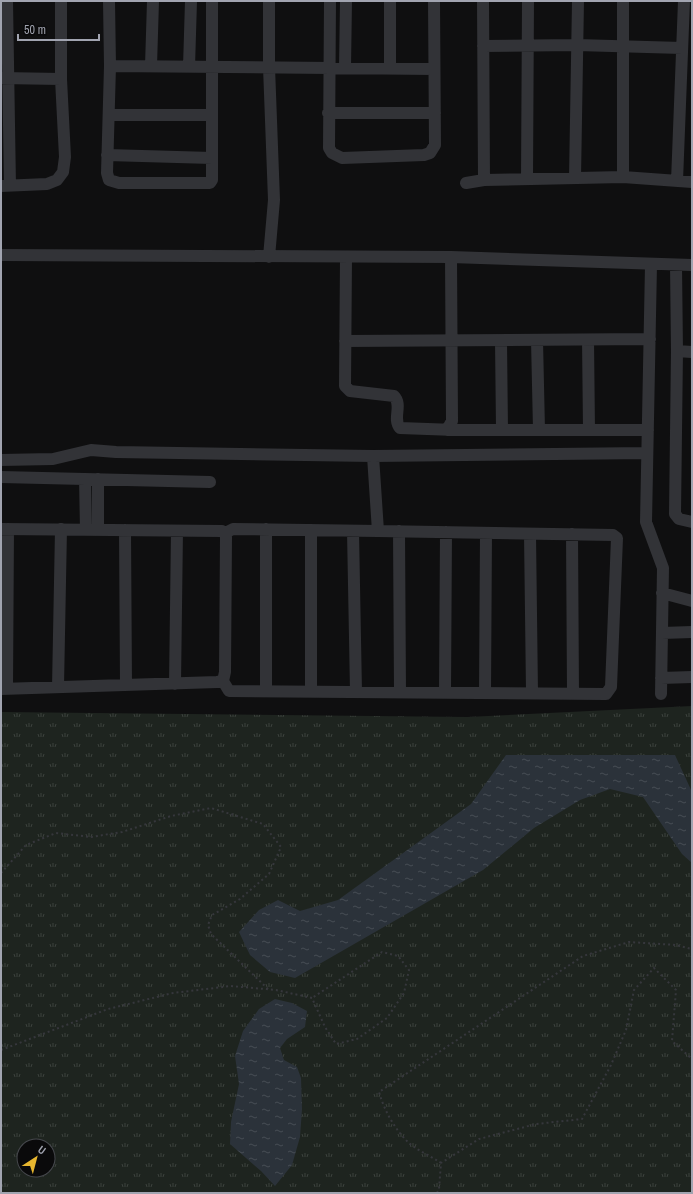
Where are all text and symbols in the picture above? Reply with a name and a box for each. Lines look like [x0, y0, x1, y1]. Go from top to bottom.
scale bar [18, 16, 99, 42]
text: 50 m [24, 22, 46, 38]
north arrow [16, 1138, 56, 1178]
text: U [35, 1142, 49, 1157]

